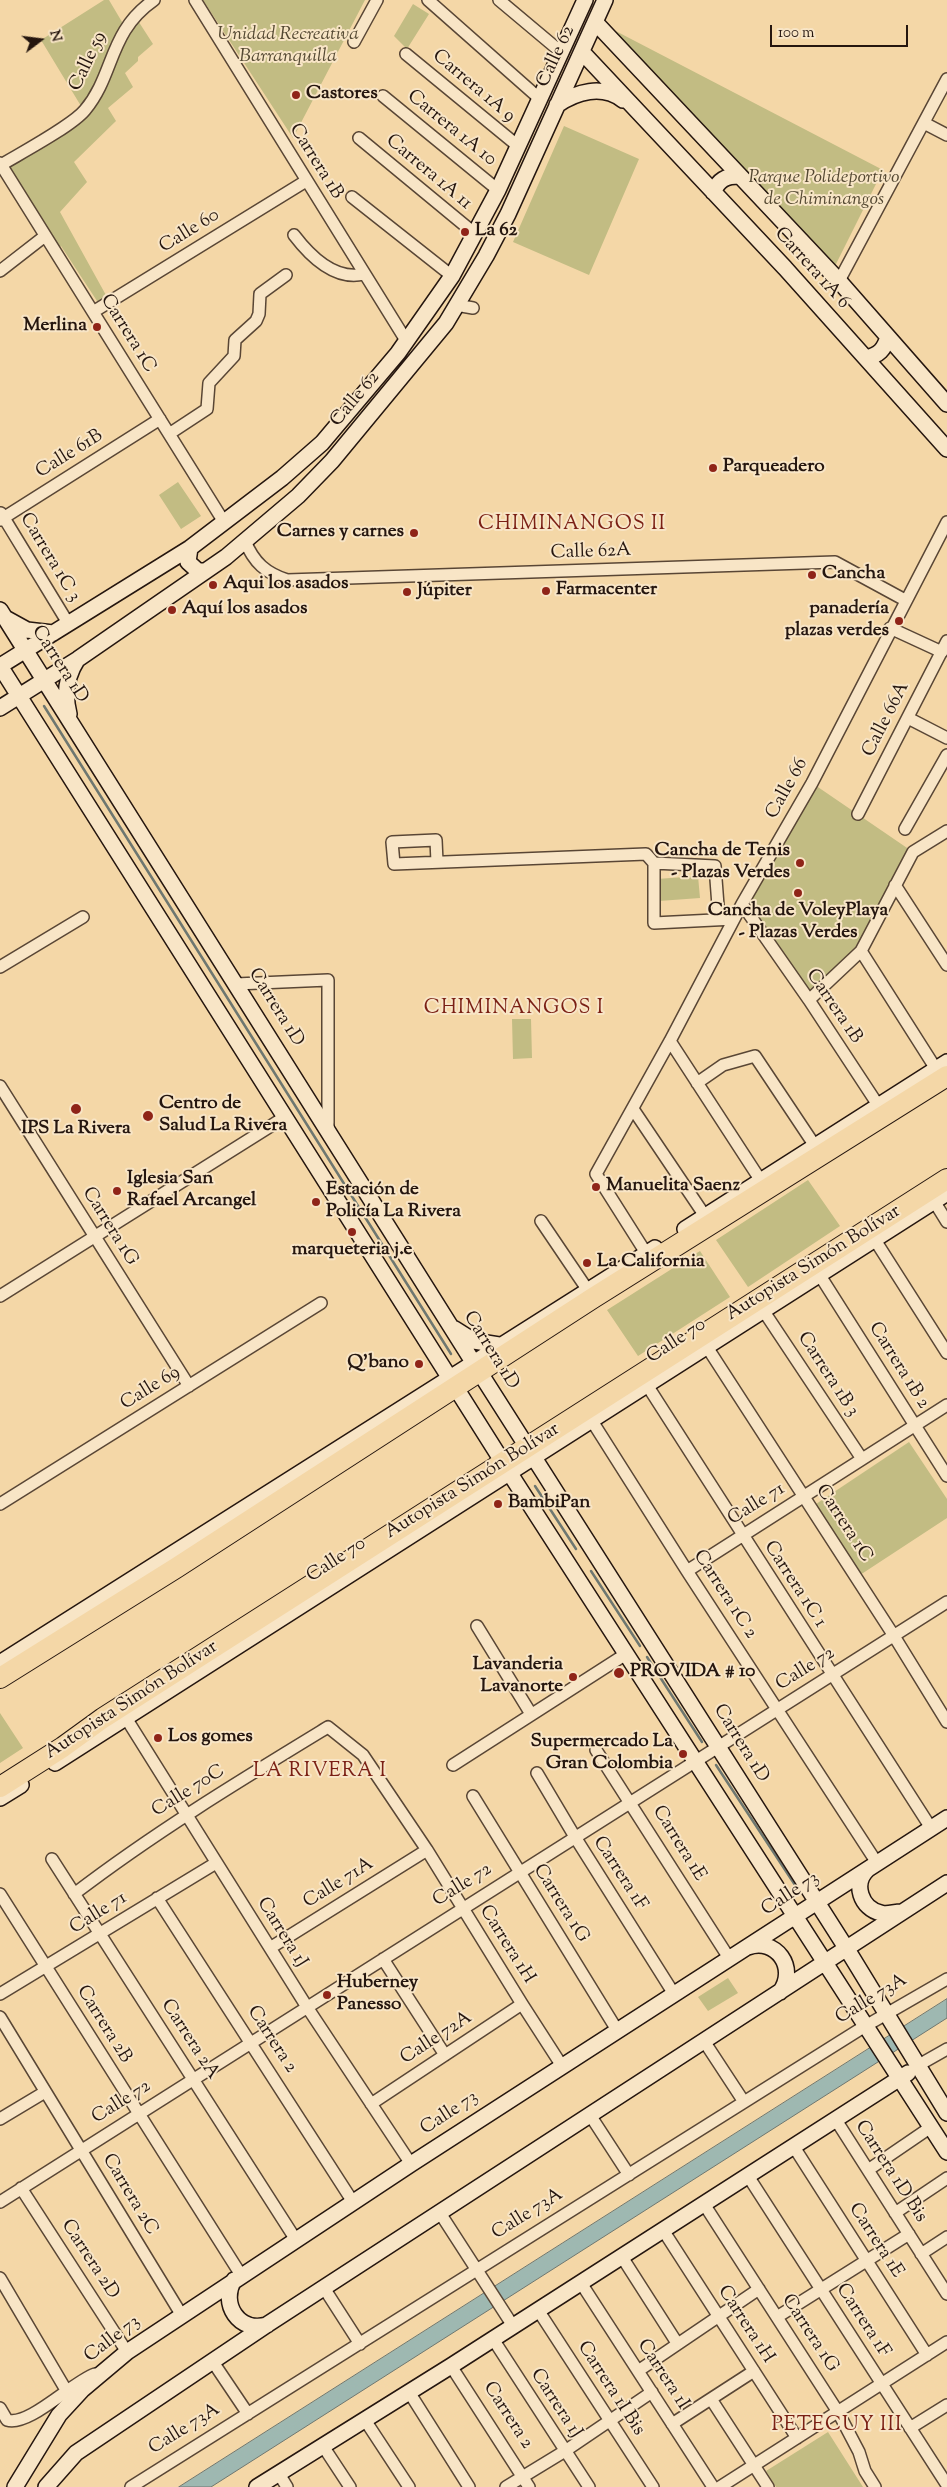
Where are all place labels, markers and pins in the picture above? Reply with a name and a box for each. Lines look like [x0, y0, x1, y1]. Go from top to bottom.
place label: Castores [306, 84, 378, 106]
marker: Castores [290, 89, 302, 101]
place label: La 62 [475, 221, 517, 243]
marker: La 62 [459, 226, 471, 238]
place label: Merlina [23, 316, 87, 338]
marker: Merlina [91, 321, 103, 333]
place label: Parqueadero [723, 457, 825, 479]
marker: Parqueadero [707, 462, 719, 474]
place label: Carnes y carnes [277, 522, 404, 544]
marker: Carnes y carnes [408, 527, 420, 539]
place label: Cancha [822, 564, 885, 586]
marker: Cancha [806, 569, 818, 581]
place label: Aqui los asados [223, 574, 348, 596]
marker: Aqui los asados [207, 579, 219, 591]
place label: Farmacenter [556, 580, 657, 602]
place label: Júpiter [417, 581, 472, 603]
marker: Farmacenter [540, 585, 552, 597]
marker: Júpiter [401, 586, 413, 598]
place label: Aquí los asados [182, 599, 307, 621]
place label: panadería plazas verdes [785, 599, 889, 643]
marker: Aquí los asados [166, 604, 178, 616]
marker: panadería plazas verdes [893, 615, 905, 627]
place label: Cancha de Tenis - Plazas Verdes [655, 841, 790, 885]
marker: Cancha de Tenis - Plazas Verdes [794, 857, 806, 869]
marker: Cancha de VoleyPlaya - Plazas Verdes [792, 887, 804, 899]
place label: Cancha de VoleyPlaya - Plazas Verdes [708, 901, 888, 945]
place label: Centro de Salud La Rivera [159, 1094, 287, 1138]
marker: IPS La Rivera [69, 1102, 83, 1116]
marker: Centro de Salud La Rivera [141, 1109, 155, 1123]
place label: IPS La Rivera [21, 1119, 131, 1141]
place label: Iglesia San Rafael Arcangel [127, 1169, 256, 1213]
place label: Manuelita Saenz [606, 1176, 740, 1198]
place label: Estación de Policía La Rivera [326, 1180, 461, 1224]
marker: Manuelita Saenz [590, 1181, 602, 1193]
marker: Iglesia San Rafael Arcangel [111, 1185, 123, 1197]
marker: Estación de Policía La Rivera [310, 1196, 322, 1208]
marker: marqueteria j.e [346, 1226, 358, 1238]
place label: marqueteria j.e [292, 1240, 412, 1262]
place label: La California [597, 1252, 705, 1274]
marker: La California [581, 1257, 593, 1269]
place label: Q'bano [347, 1353, 409, 1375]
marker: Q'bano [413, 1358, 425, 1370]
place label: BambiPan [508, 1493, 590, 1515]
marker: BambiPan [492, 1498, 504, 1510]
place label: Lavanderia Lavanorte [473, 1655, 563, 1699]
place label: PROVIDA # 10 [630, 1662, 755, 1684]
marker: PROVIDA # 10 [612, 1666, 626, 1680]
marker: Lavanderia Lavanorte [567, 1671, 579, 1683]
place label: Los gomes [168, 1727, 253, 1749]
marker: Los gomes [152, 1732, 164, 1744]
place label: Supermercado La Gran Colombia [530, 1732, 673, 1776]
marker: Supermercado La Gran Colombia [677, 1748, 689, 1760]
place label: Huberney Panesso [337, 1973, 418, 2017]
marker: Huberney Panesso [321, 1989, 333, 2001]

